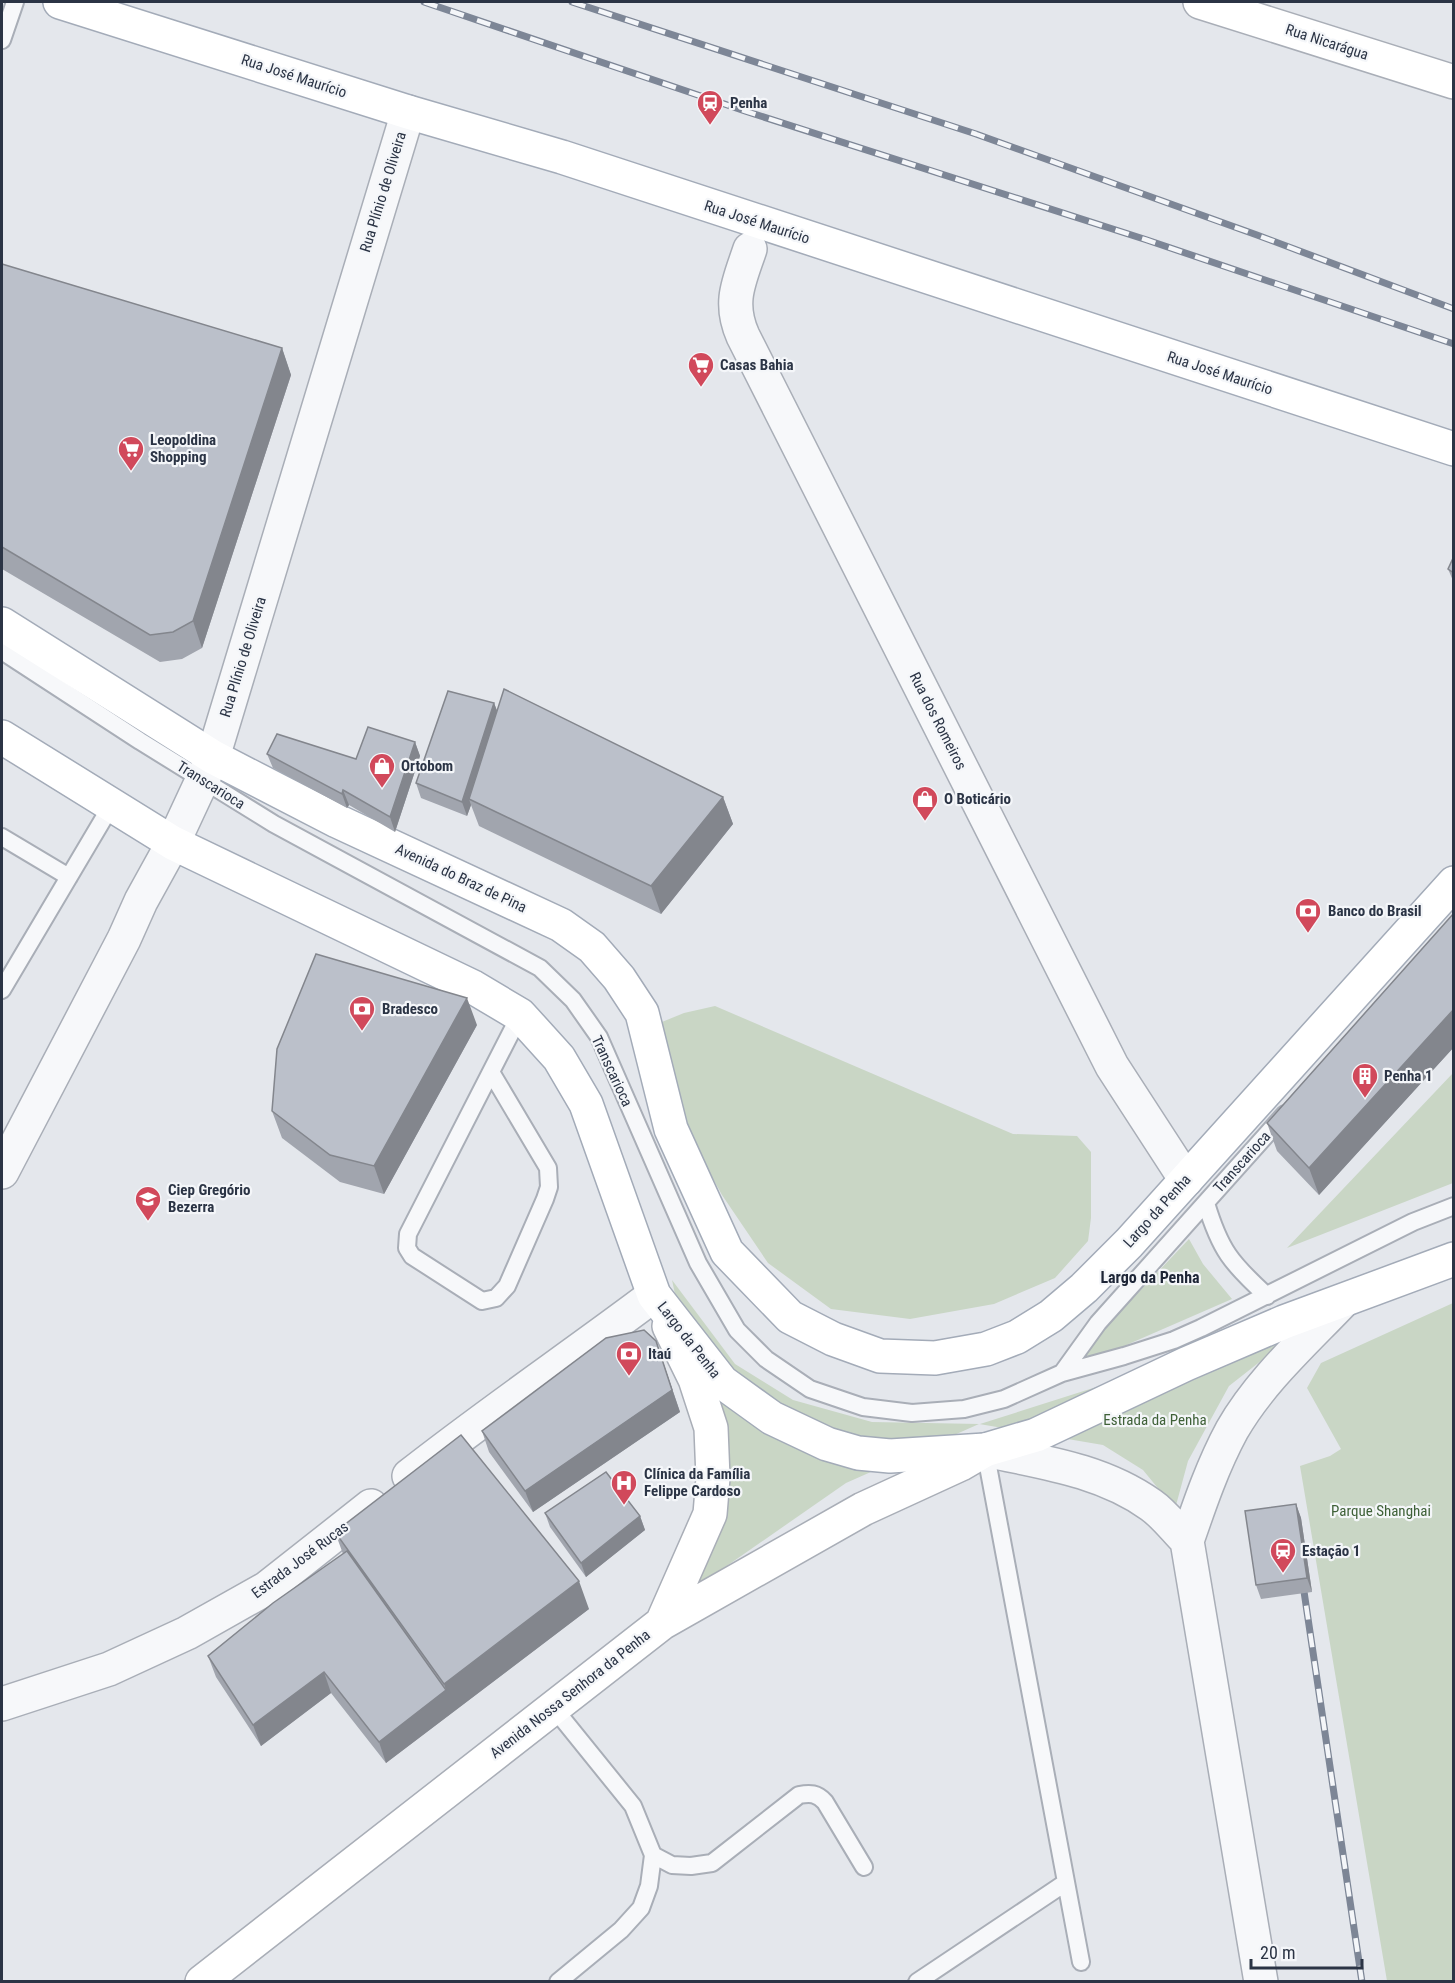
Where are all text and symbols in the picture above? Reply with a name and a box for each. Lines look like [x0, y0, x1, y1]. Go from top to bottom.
street label: Rua Nicarágua [1283, 20, 1371, 64]
street label: Rua José Maurício [239, 50, 349, 102]
station icon: Penha [695, 88, 725, 126]
place label: Penha [730, 94, 767, 112]
street label: Rua Plínio de Oliveira [356, 130, 410, 254]
street label: Rua José Maurício [702, 196, 812, 248]
street label: Rua José Maurício [1165, 347, 1275, 399]
supermarket icon: Casas Bahia [686, 350, 716, 388]
place label: Casas Bahia [720, 356, 793, 374]
place label: Leopoldina Shopping [150, 431, 216, 466]
supermarket icon: Leopoldina Shopping [116, 434, 146, 472]
street label: Rua Plínio de Oliveira [216, 595, 270, 719]
street label: Rua dos Romeiros [906, 669, 970, 773]
shop icon: Ortobom [367, 751, 397, 789]
street label: Transcarioca [174, 757, 248, 813]
place label: Ortobom [401, 757, 453, 775]
shop icon: O Boticário [910, 784, 940, 822]
place label: O Boticário [944, 790, 1011, 808]
street label: Avenida do Braz de Pina [393, 840, 529, 916]
bank icon: Banco do Brasil [1293, 896, 1323, 934]
place label: Banco do Brasil [1328, 902, 1422, 920]
bank icon: Bradesco [347, 994, 377, 1032]
place label: Bradesco [382, 1000, 438, 1018]
street label: Transcarioca [588, 1032, 636, 1110]
building icon: Penha 1 [1350, 1061, 1380, 1099]
place label: Penha 1 [1384, 1067, 1432, 1085]
street label: Transcarioca [1210, 1128, 1274, 1196]
street label: Largo da Penha [1119, 1171, 1195, 1251]
place label: Ciep Gregório Bezerra [168, 1181, 250, 1216]
school or university icon: Ciep Gregório Bezerra [133, 1184, 163, 1222]
district label: Largo da Penha [1100, 1268, 1200, 1287]
street label: Largo da Penha [654, 1298, 724, 1382]
bank icon: Itaú [614, 1339, 644, 1377]
place label: Itaú [648, 1345, 671, 1363]
park label: Estrada da Penha [1103, 1411, 1207, 1429]
place label: Clínica da Família Felippe Cardoso [644, 1465, 750, 1500]
hospital icon: Clínica da Família Felippe Cardoso [609, 1468, 639, 1506]
park label: Parque Shanghai [1331, 1502, 1431, 1520]
street label: Estrada José Rucas [248, 1518, 352, 1602]
station icon: Estação 1 [1268, 1536, 1298, 1574]
place label: Estação 1 [1302, 1542, 1360, 1560]
street label: Avenida Nossa Senhora da Penha [486, 1626, 654, 1762]
scale bar [1251, 1932, 1362, 1970]
text: 20 m [1260, 1942, 1295, 1963]

